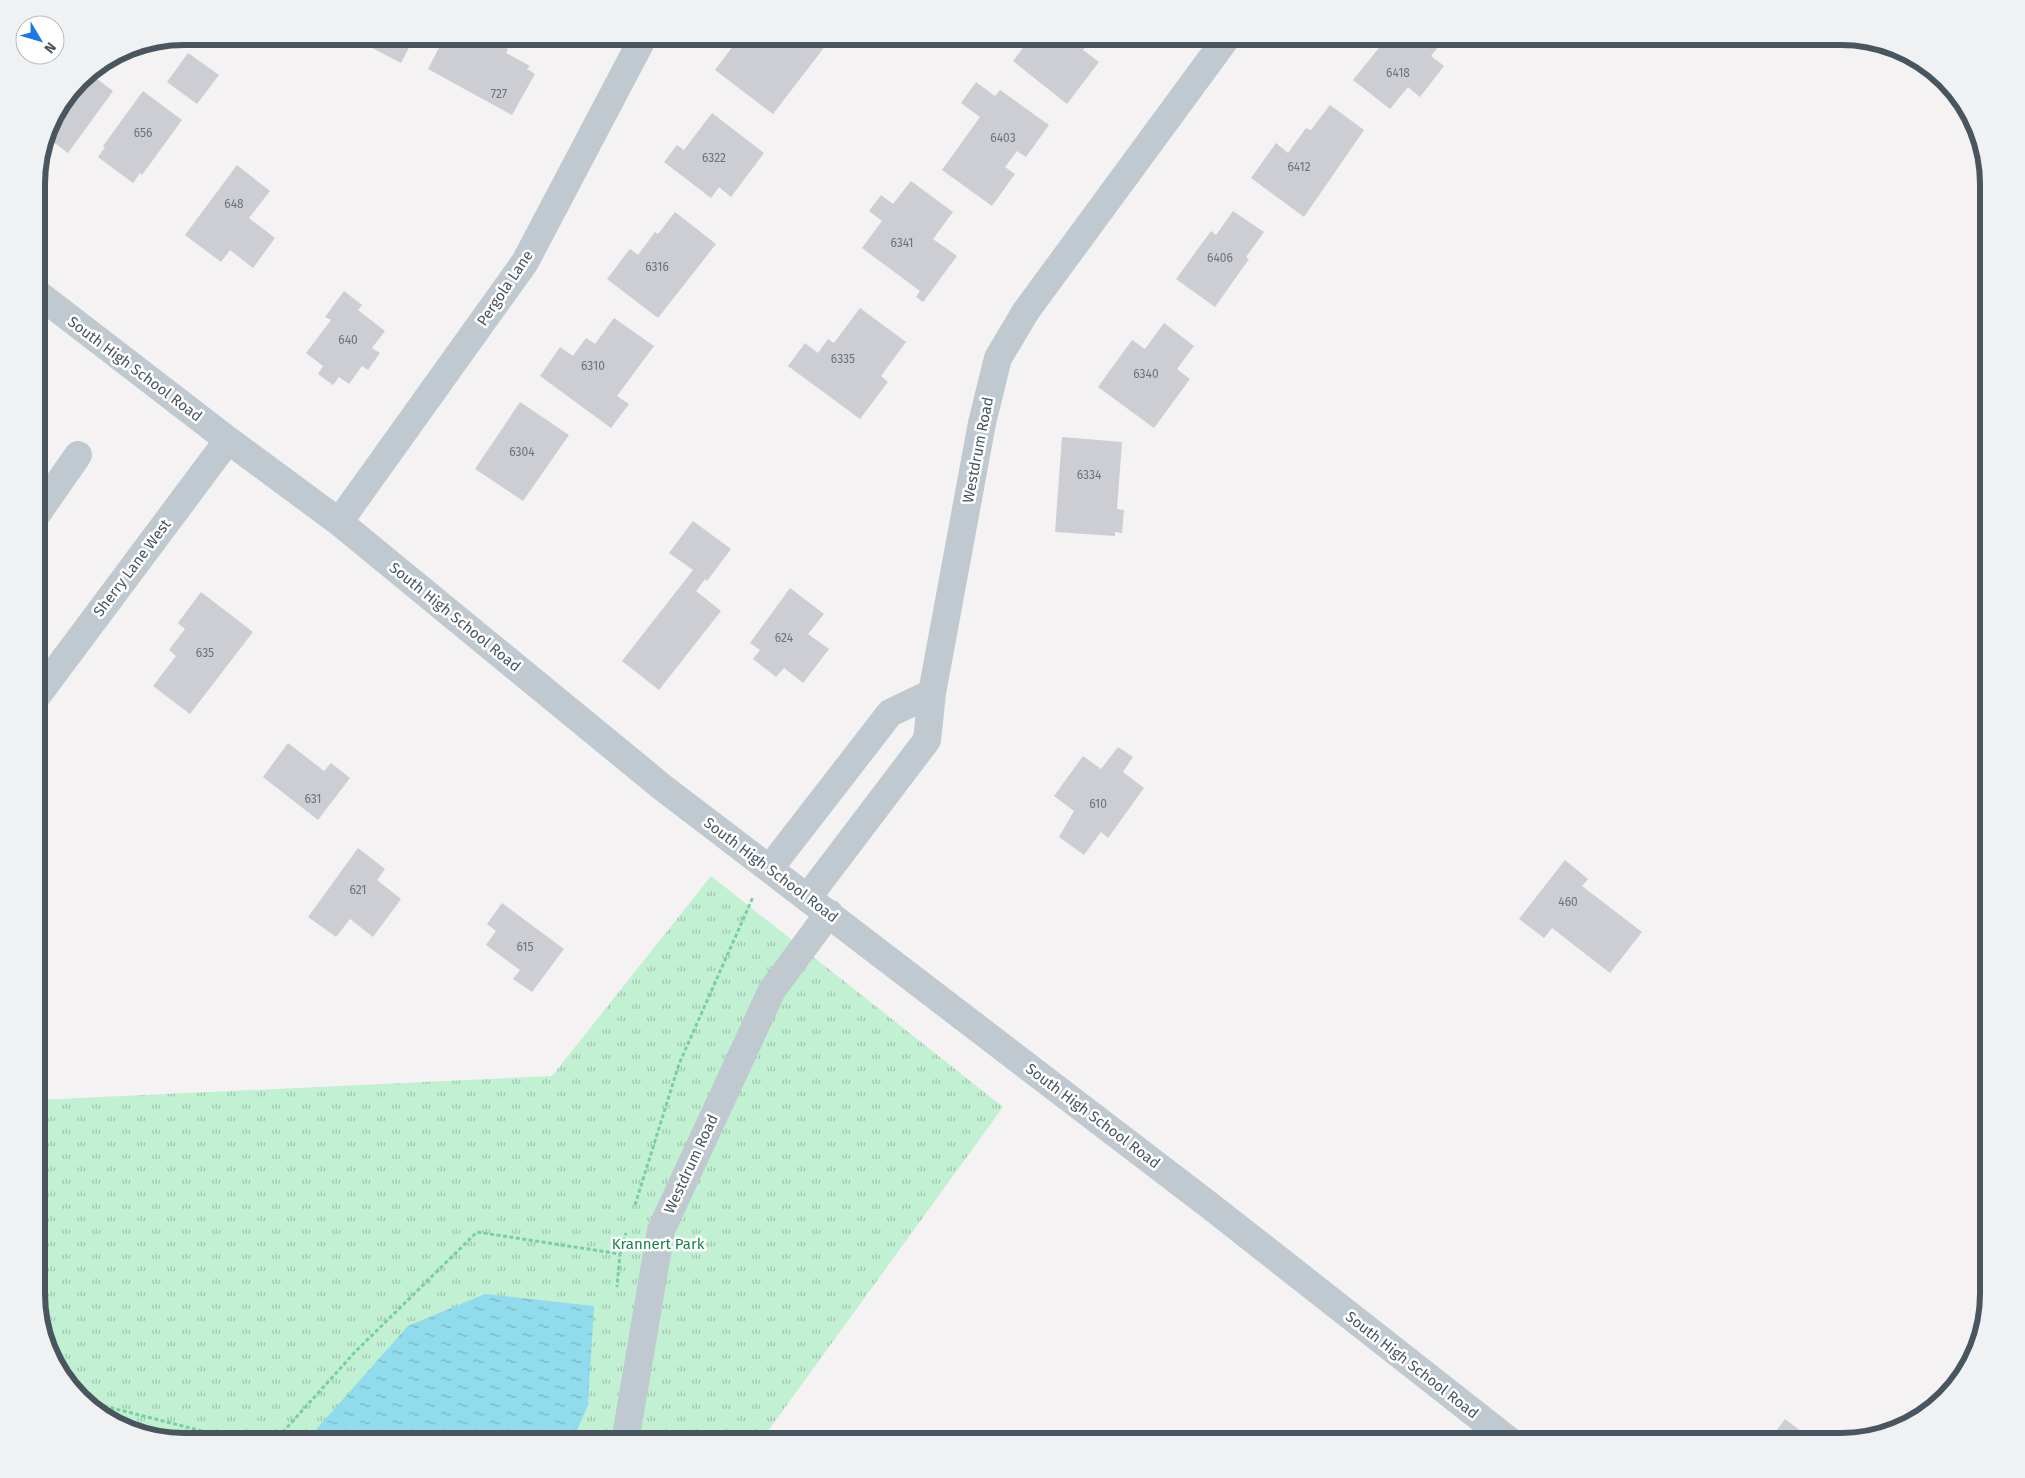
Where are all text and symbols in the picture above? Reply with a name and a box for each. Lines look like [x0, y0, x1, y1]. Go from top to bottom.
north arrow [15, 15, 65, 65]
text: N [40, 39, 59, 57]
house number: 6418 [1386, 66, 1410, 80]
house number: 727 [491, 87, 507, 101]
house number: 656 [134, 126, 152, 140]
house number: 6403 [990, 131, 1016, 145]
house number: 6322 [702, 151, 726, 165]
house number: 6412 [1287, 160, 1311, 174]
house number: 648 [224, 197, 244, 211]
house number: 6341 [890, 236, 914, 250]
street label: Pergola Lane [473, 247, 537, 329]
house number: 6406 [1207, 251, 1233, 265]
house number: 6316 [645, 260, 669, 274]
street label: South High School Road [64, 313, 206, 425]
house number: 640 [338, 333, 358, 347]
house number: 6335 [831, 352, 855, 366]
house number: 6310 [581, 359, 605, 373]
house number: 6340 [1133, 367, 1159, 381]
street label: Westdrum Road [959, 396, 997, 504]
house number: 6304 [509, 445, 535, 459]
house number: 6334 [1077, 468, 1102, 482]
street label: Sherry Lane West [90, 515, 175, 620]
street label: South High School Road [386, 559, 524, 675]
house number: 624 [775, 631, 794, 645]
house number: 635 [196, 646, 214, 660]
house number: 631 [304, 792, 322, 806]
house number: 610 [1089, 797, 1107, 811]
street label: South High School Road [700, 814, 842, 926]
house number: 621 [349, 883, 367, 897]
house number: 460 [1558, 895, 1578, 909]
house number: 615 [516, 940, 534, 954]
street label: South High School Road [1022, 1060, 1164, 1172]
street label: Westdrum Road [660, 1111, 722, 1217]
park label: Krannert Park [612, 1235, 705, 1253]
street label: South High School Road [1342, 1308, 1482, 1422]

